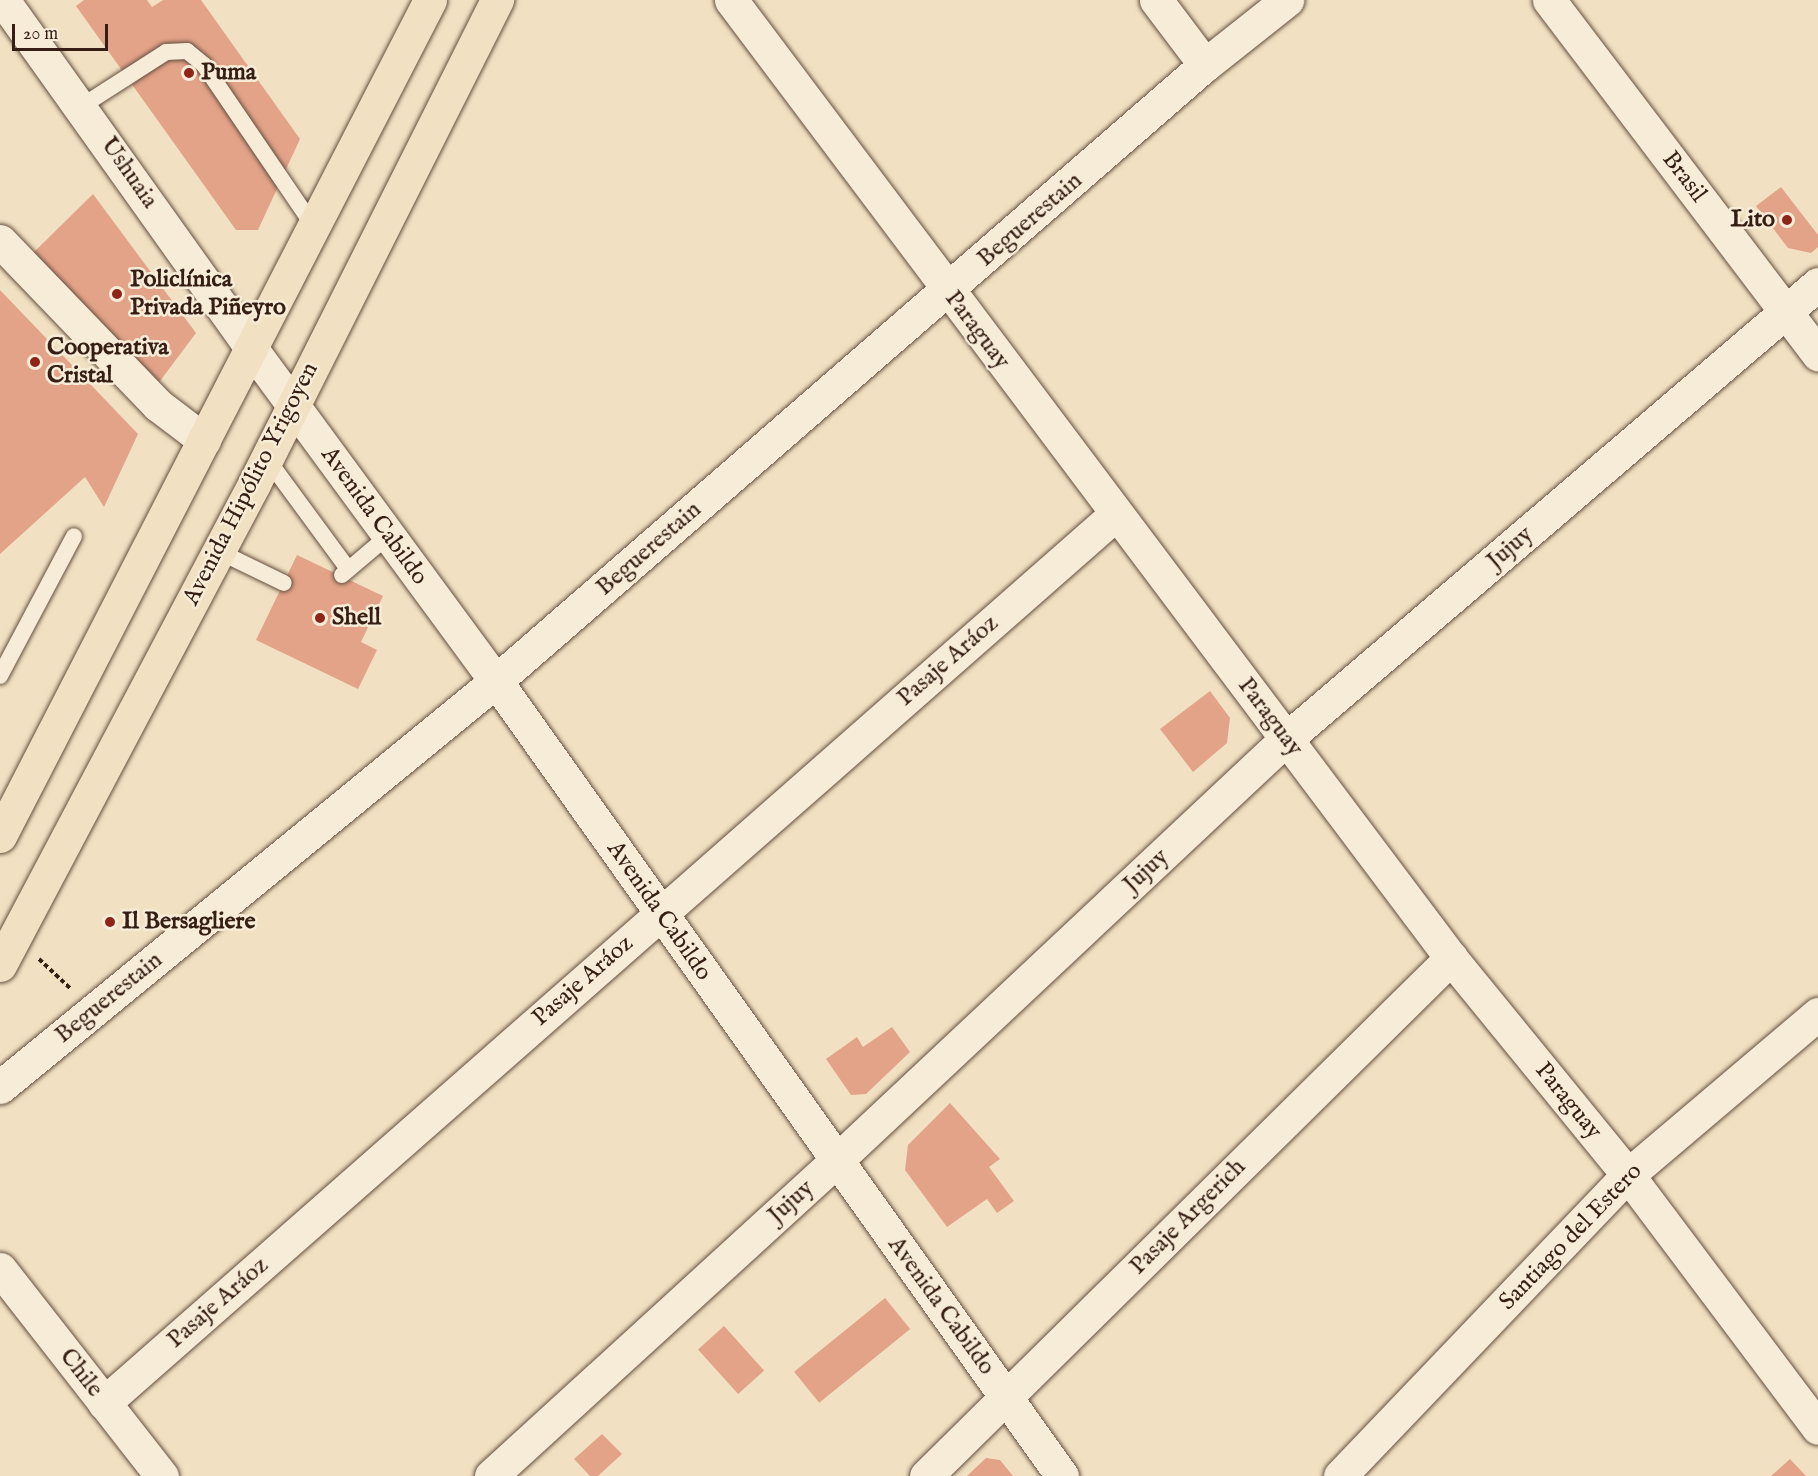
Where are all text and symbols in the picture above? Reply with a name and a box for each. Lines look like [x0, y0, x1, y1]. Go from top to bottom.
scale bar [15, 12, 111, 50]
text: 20 m [23, 23, 58, 46]
place label: Puma [201, 59, 256, 87]
marker: Puma [182, 66, 196, 80]
street label: Ushuaia [94, 132, 164, 214]
street label: Brasil [1655, 146, 1713, 208]
street label: Beguerestain [972, 167, 1088, 273]
place label: Lito [1730, 206, 1775, 234]
marker: Lito [1780, 213, 1794, 227]
place label: Policlínica Privada Piñeyro [130, 266, 286, 322]
marker: Policlínica Privada Piñeyro [108, 285, 126, 303]
street label: Paraguay [938, 285, 1016, 375]
place label: Cooperativa Cristal [47, 334, 169, 390]
marker: Cooperativa Cristal [28, 355, 42, 369]
street label: Avenida Hipólito Yrigoyen [177, 358, 325, 610]
street label: Avenida Cabildo [314, 441, 434, 591]
street label: Beguerestain [591, 496, 707, 602]
street label: Jujuy [1481, 520, 1539, 576]
place label: Shell [332, 604, 381, 632]
street label: Pasaje Aráoz [892, 609, 1004, 713]
marker: Shell [313, 611, 327, 625]
street label: Paraguay [1231, 672, 1309, 762]
street label: Avenida Cabildo [600, 836, 718, 986]
street label: Jujuy [1117, 843, 1175, 899]
place label: Il Bersagliere [122, 908, 255, 936]
marker: Il Bersagliere [103, 915, 117, 929]
street label: Pasaje Aráoz [527, 929, 639, 1033]
street label: Beguerestain [50, 946, 168, 1050]
street label: Paraguay [1528, 1057, 1608, 1145]
street label: Pasaje Argerich [1124, 1153, 1252, 1281]
street label: Santiago del Estero [1494, 1157, 1648, 1317]
street label: Jujuy [762, 1174, 820, 1230]
street label: Avenida Cabildo [881, 1231, 1001, 1381]
street label: Pasaje Aráoz [162, 1251, 274, 1355]
street label: Chile [53, 1343, 109, 1403]

